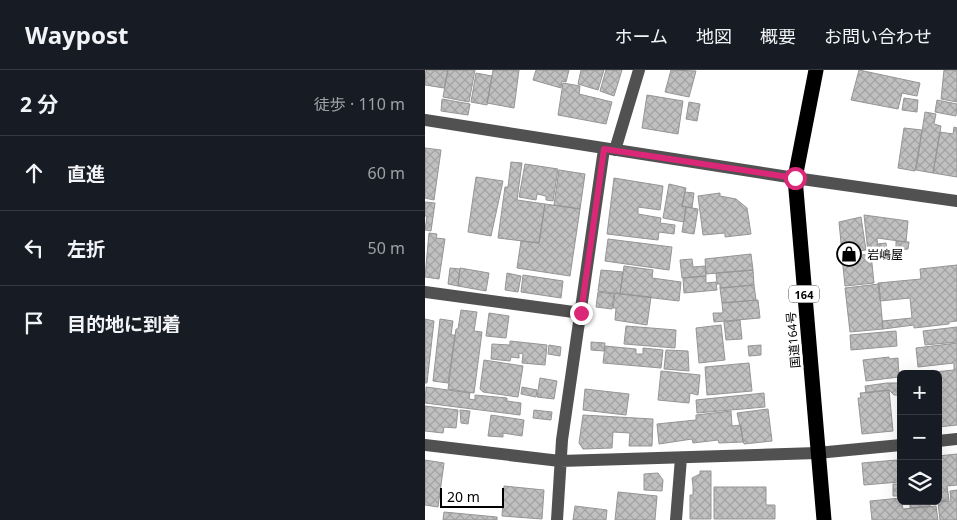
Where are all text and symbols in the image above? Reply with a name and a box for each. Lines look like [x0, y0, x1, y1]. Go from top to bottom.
text: Waypost [25, 18, 128, 51]
text: ホーム [615, 24, 668, 48]
text: 地図 [696, 24, 732, 48]
text: 概要 [760, 24, 796, 48]
text: お問い合わせ [824, 24, 932, 48]
text: 2 分 [20, 90, 58, 118]
text: 徒歩 · 110 m [314, 93, 405, 115]
icon: ahead [20, 159, 48, 187]
text: 直進 [67, 161, 105, 187]
text: 60 m [368, 162, 405, 184]
route start [784, 167, 807, 190]
icon: left [20, 234, 48, 262]
text: 左折 [67, 236, 105, 262]
text: 50 m [368, 237, 405, 259]
shop icon: 岩嶋屋 [836, 241, 862, 267]
place label: 岩嶋屋 [867, 246, 903, 263]
road number: 164 [789, 285, 819, 302]
route end [570, 302, 593, 325]
icon: arrive [20, 309, 48, 337]
text: 目的地に到着 [67, 311, 181, 337]
street label: 国道164号 [782, 311, 804, 369]
map controls [897, 370, 942, 505]
button: + [897, 370, 942, 415]
button: − [897, 415, 942, 460]
button: layers [897, 460, 942, 505]
scale bar [440, 485, 504, 508]
text: 20 m [447, 487, 480, 506]

